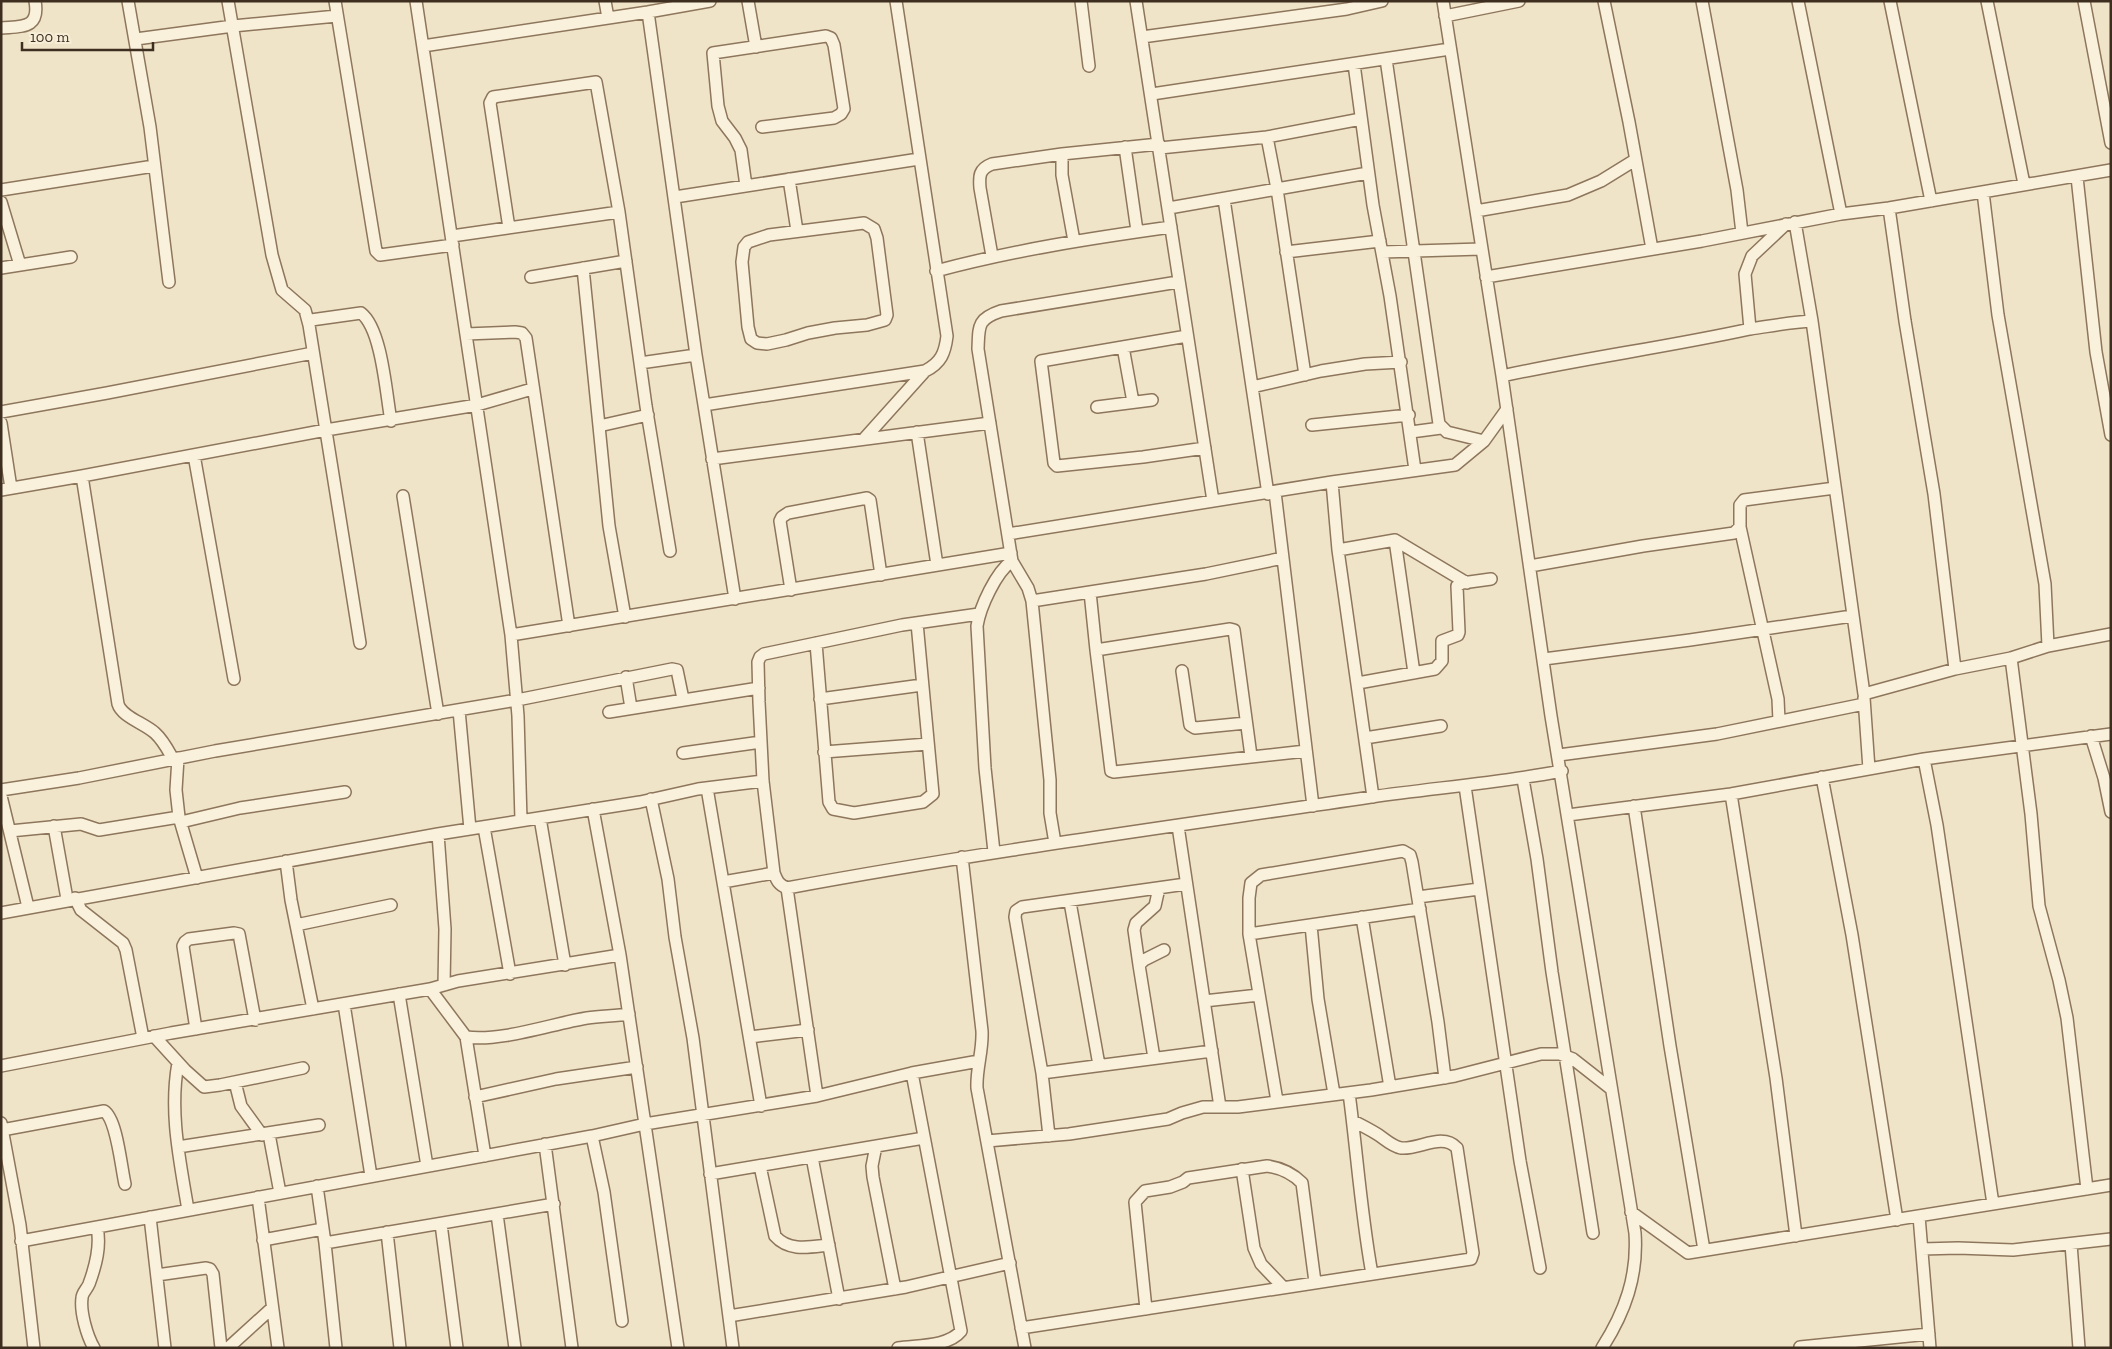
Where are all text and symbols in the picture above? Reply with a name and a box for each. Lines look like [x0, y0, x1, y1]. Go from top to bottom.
scale bar [22, 20, 154, 52]
text: 100 m [30, 28, 69, 46]

